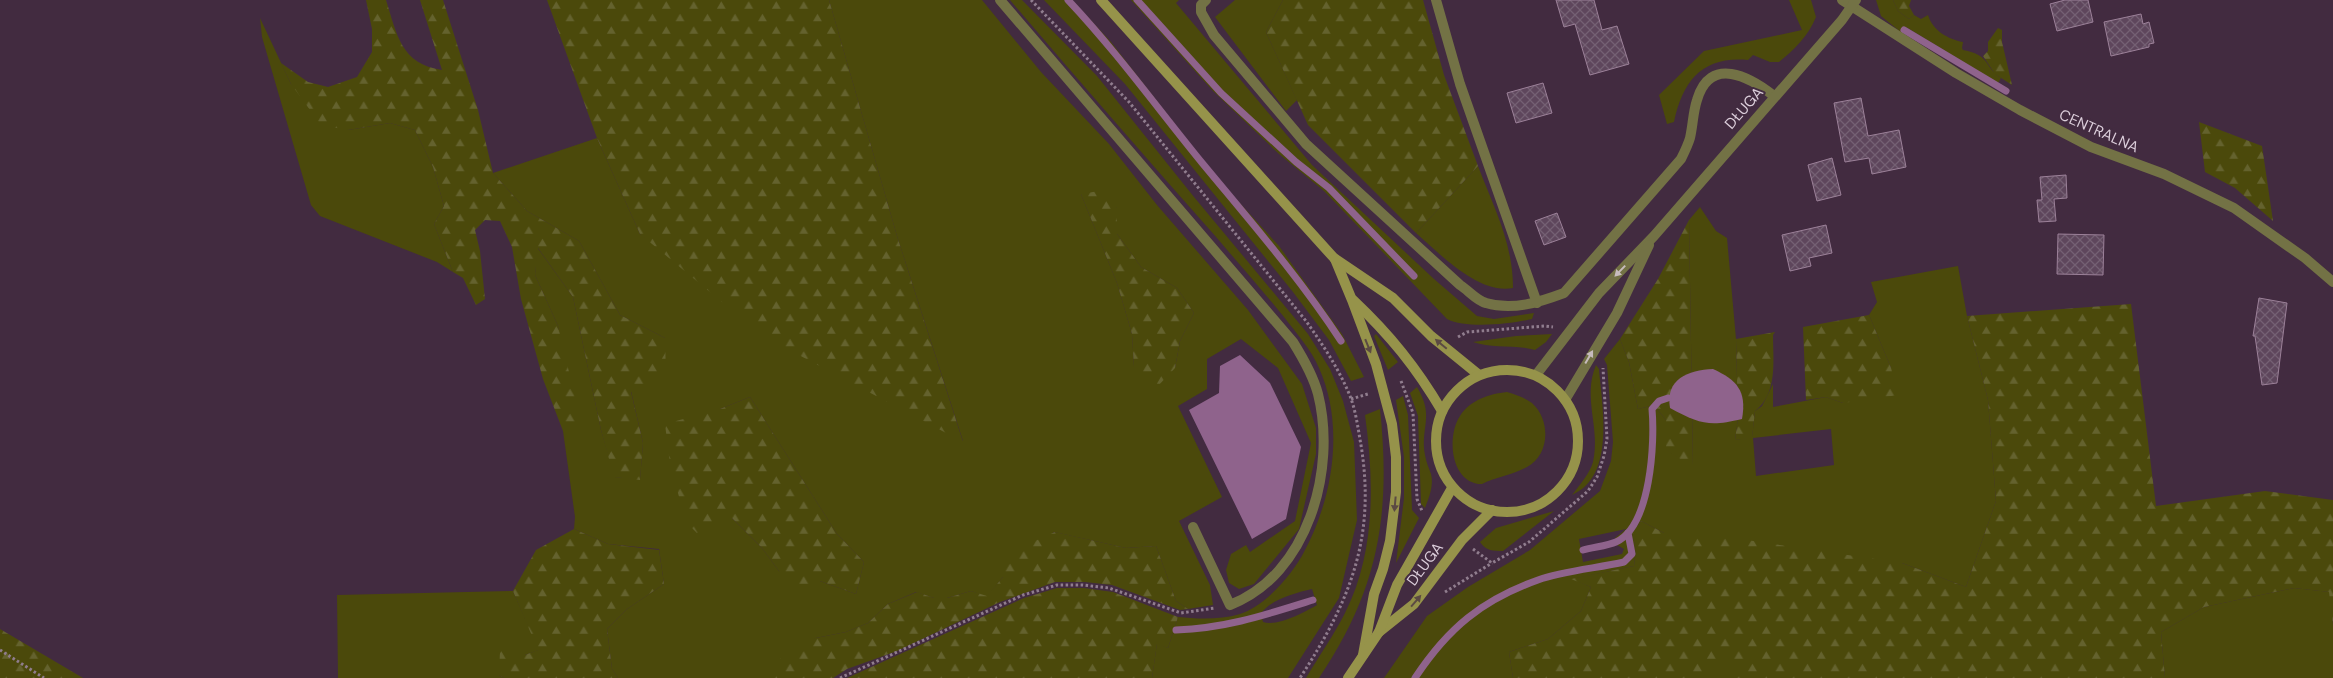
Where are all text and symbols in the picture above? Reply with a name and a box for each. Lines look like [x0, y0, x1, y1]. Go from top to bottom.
street label: DŁUGA [1720, 83, 1768, 133]
street label: CENTRALNA [2056, 105, 2142, 157]
one-way arrow [1614, 265, 1626, 277]
one-way arrow [1365, 339, 1373, 353]
one-way arrow [1435, 339, 1448, 350]
one-way arrow [1585, 351, 1594, 364]
one-way arrow [1390, 497, 1398, 513]
street label: DŁUGA [1402, 538, 1448, 590]
one-way arrow [1410, 595, 1422, 607]

